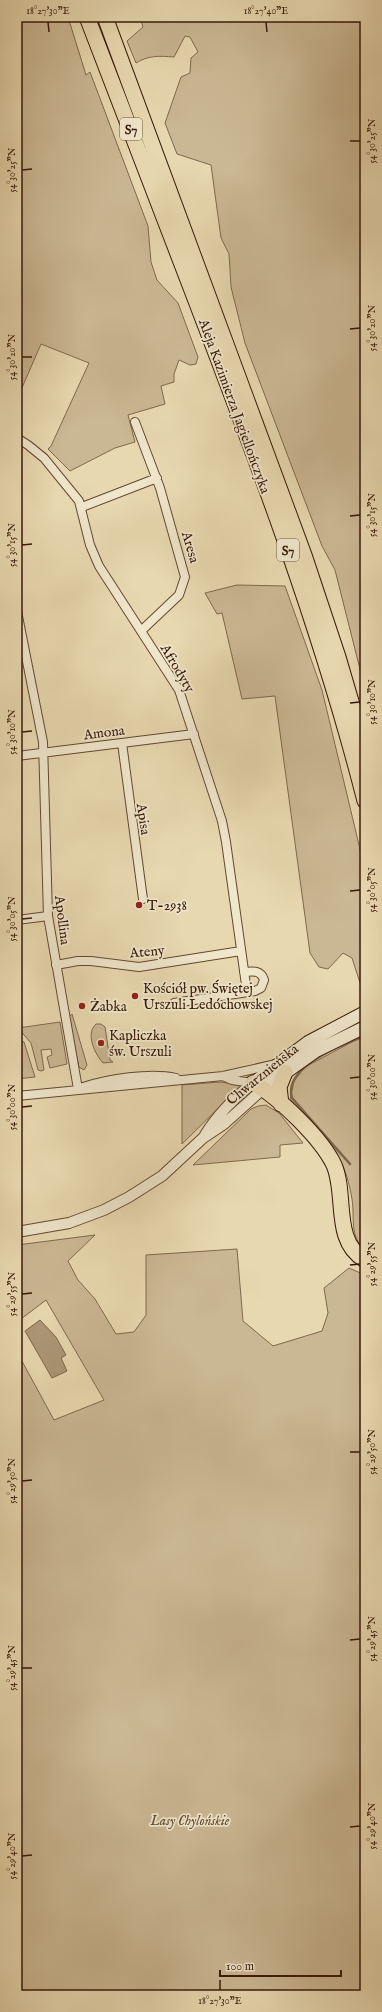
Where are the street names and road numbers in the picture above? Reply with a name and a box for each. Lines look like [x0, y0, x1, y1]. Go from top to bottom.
road number: S7 [120, 118, 142, 140]
street label: Aleja Kazimierza Jagiellończyka [194, 316, 274, 497]
street label: Aresa [177, 528, 203, 566]
road number: S7 [277, 539, 299, 561]
street label: Afrodyty [156, 640, 198, 696]
street label: Amona [82, 721, 127, 745]
street label: Apisa [132, 801, 154, 837]
street label: Apollina [50, 893, 74, 947]
street label: Ateny [128, 941, 165, 963]
street label: Chwarznieńska [223, 1040, 303, 1109]

